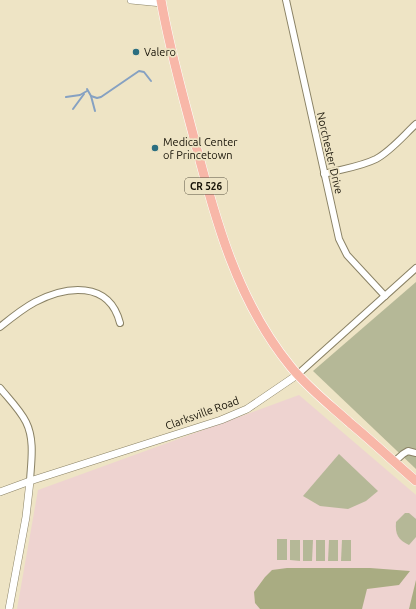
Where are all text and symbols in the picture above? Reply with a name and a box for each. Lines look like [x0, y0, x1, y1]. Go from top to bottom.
place label: Valero [144, 46, 176, 58]
marker: Valero [131, 47, 141, 57]
street label: Norchester Drive [315, 111, 345, 195]
place label: Medical Center of Princetown [163, 136, 238, 161]
marker: Medical Center of Princetown [150, 143, 160, 153]
road number: CR 526 [185, 178, 227, 194]
street label: Clarksville Road [164, 394, 240, 432]

